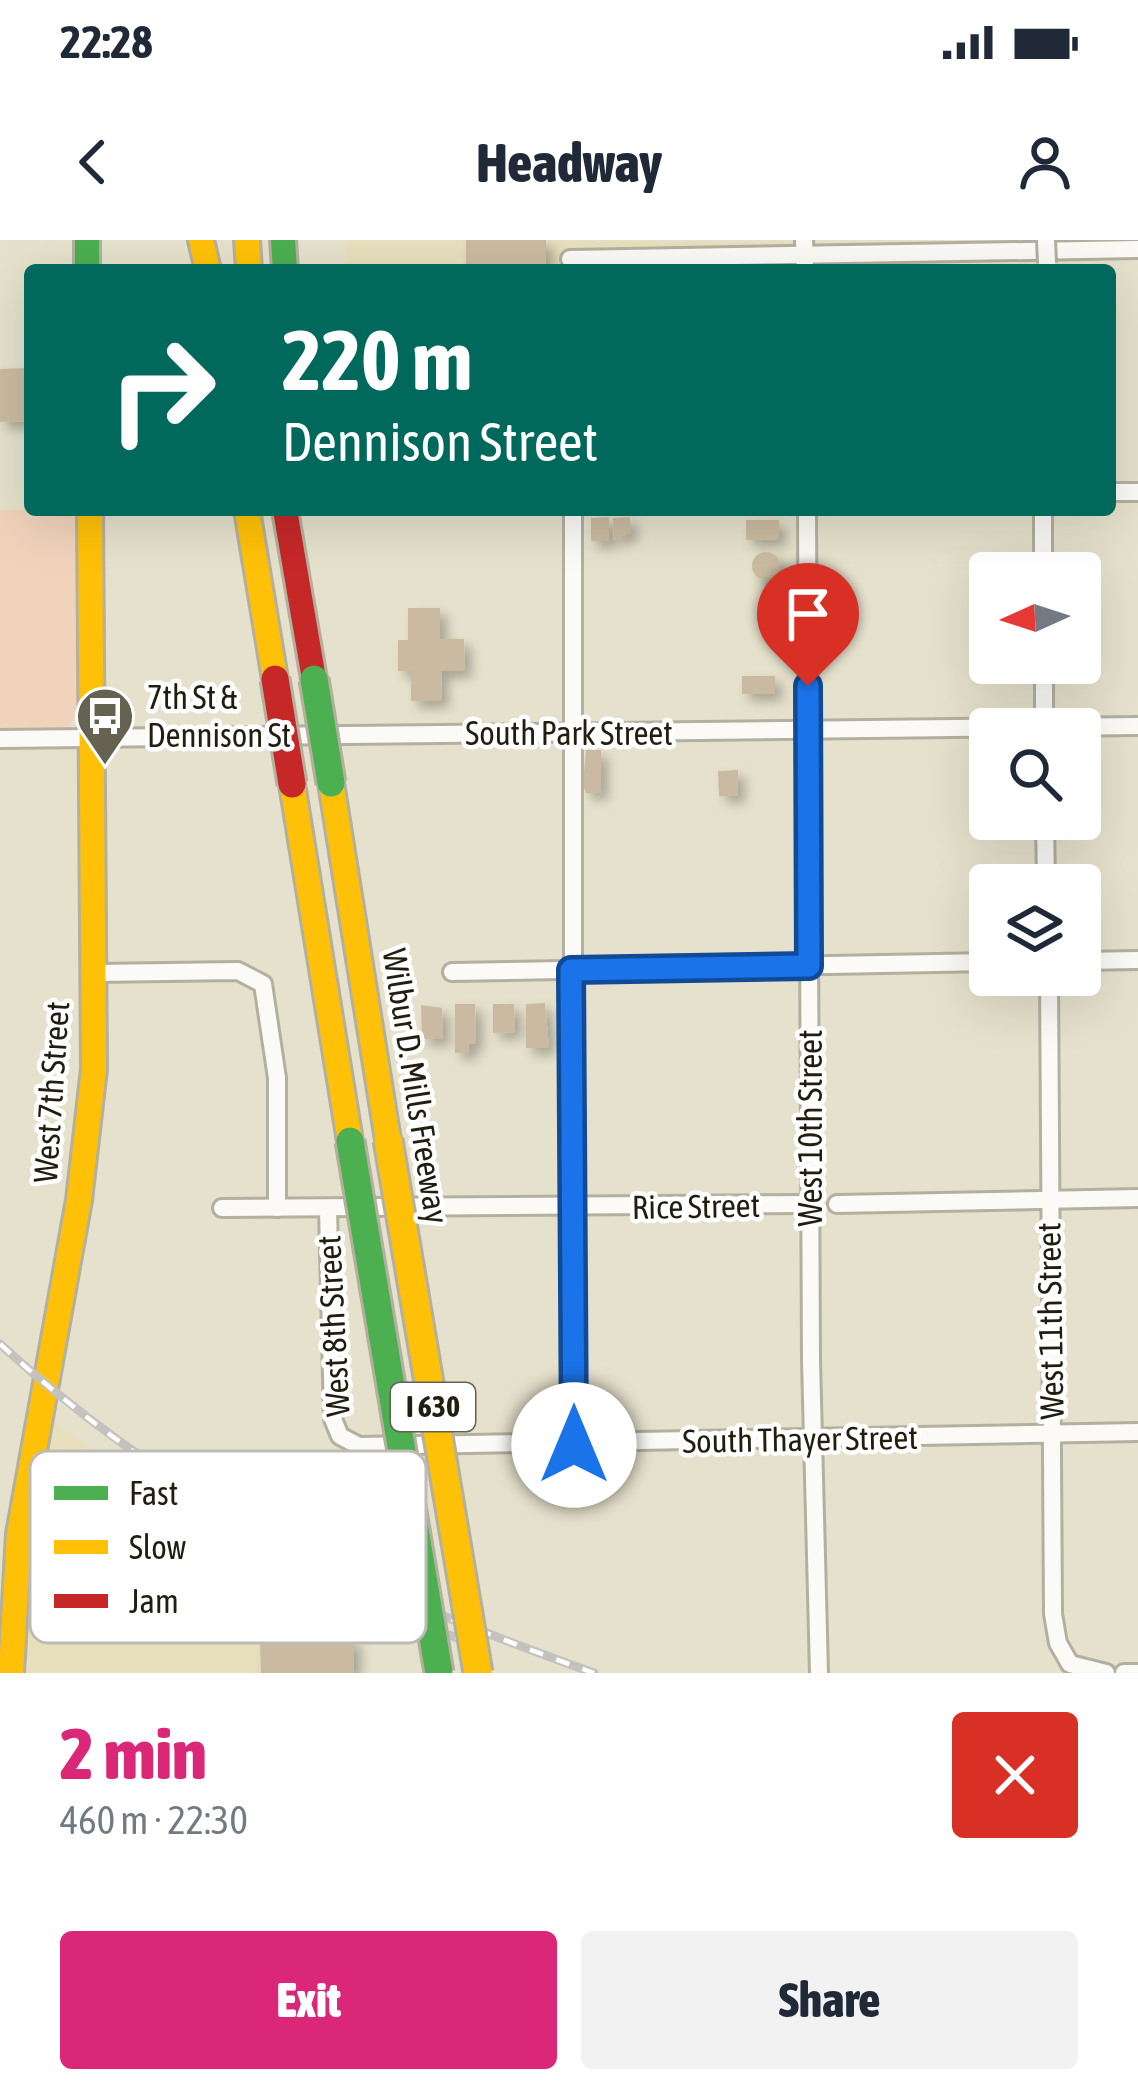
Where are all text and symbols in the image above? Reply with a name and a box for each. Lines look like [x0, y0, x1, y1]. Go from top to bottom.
text: 22:28 [60, 16, 153, 68]
icon: back [60, 129, 126, 195]
icon: person [1012, 129, 1078, 195]
text: Headway [476, 132, 662, 193]
icon: right [84, 312, 240, 468]
text: 220 m [282, 312, 472, 408]
text: Dennison Street [282, 411, 598, 472]
north arrow [969, 552, 1101, 684]
map controls [969, 552, 1101, 996]
pin [757, 563, 859, 686]
icon: arrive [775, 581, 841, 647]
place label: 7th St & Dennison St [147, 678, 291, 754]
bus stop icon: 7th St & Dennison St [74, 685, 136, 767]
button: search [969, 708, 1101, 840]
street label: South Park Street [465, 714, 673, 752]
button: layers [969, 864, 1101, 996]
street label: Wilbur D. Mills Freeway [376, 946, 456, 1226]
street label: West 7th Street [26, 1000, 76, 1184]
street label: West 10th Street [791, 1029, 829, 1227]
street label: Rice Street [632, 1186, 760, 1226]
street label: West 11th Street [1029, 1222, 1071, 1420]
street label: West 8th Street [309, 1234, 357, 1418]
position arrow [511, 1382, 637, 1508]
road number: I 630 [391, 1383, 475, 1431]
street label: South Thayer Street [682, 1418, 918, 1460]
legend [30, 1451, 426, 1643]
text: Fast [129, 1474, 178, 1512]
text: Slow [129, 1528, 186, 1566]
text: Jam [129, 1582, 179, 1620]
text: 2 min [60, 1712, 207, 1794]
button: close [952, 1712, 1078, 1838]
text: 460 m · 22:30 [60, 1798, 248, 1842]
button: Exit [60, 1931, 557, 2069]
button: Share [581, 1931, 1078, 2069]

